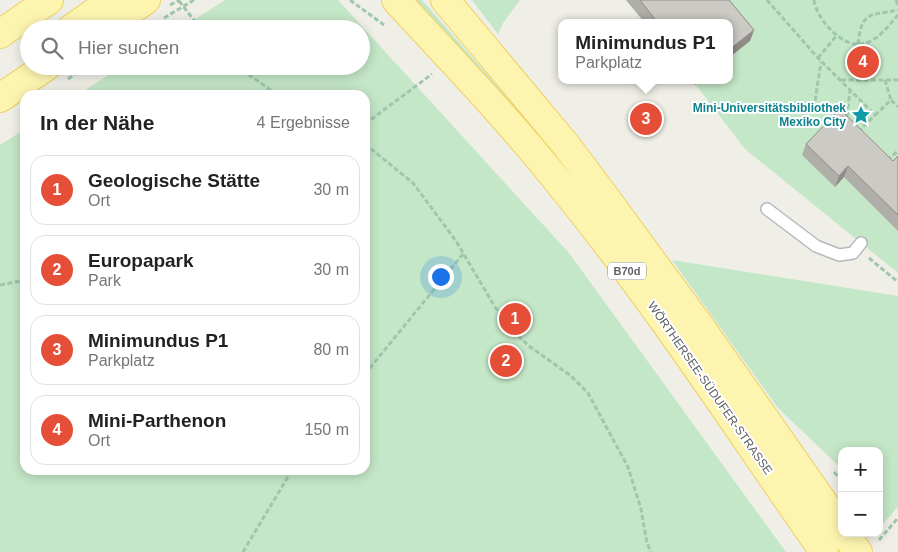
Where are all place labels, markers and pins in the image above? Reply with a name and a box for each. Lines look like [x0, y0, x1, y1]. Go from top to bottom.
pin: 4 [847, 43, 879, 81]
pin: 3 [630, 100, 662, 138]
place label: Mini-Universitätsbibliothek Mexiko City [693, 101, 846, 129]
place icon: Mini-Universitätsbibliothek Mexiko City [850, 104, 872, 126]
pin: 1 [499, 300, 531, 338]
pin: 2 [490, 342, 522, 380]

